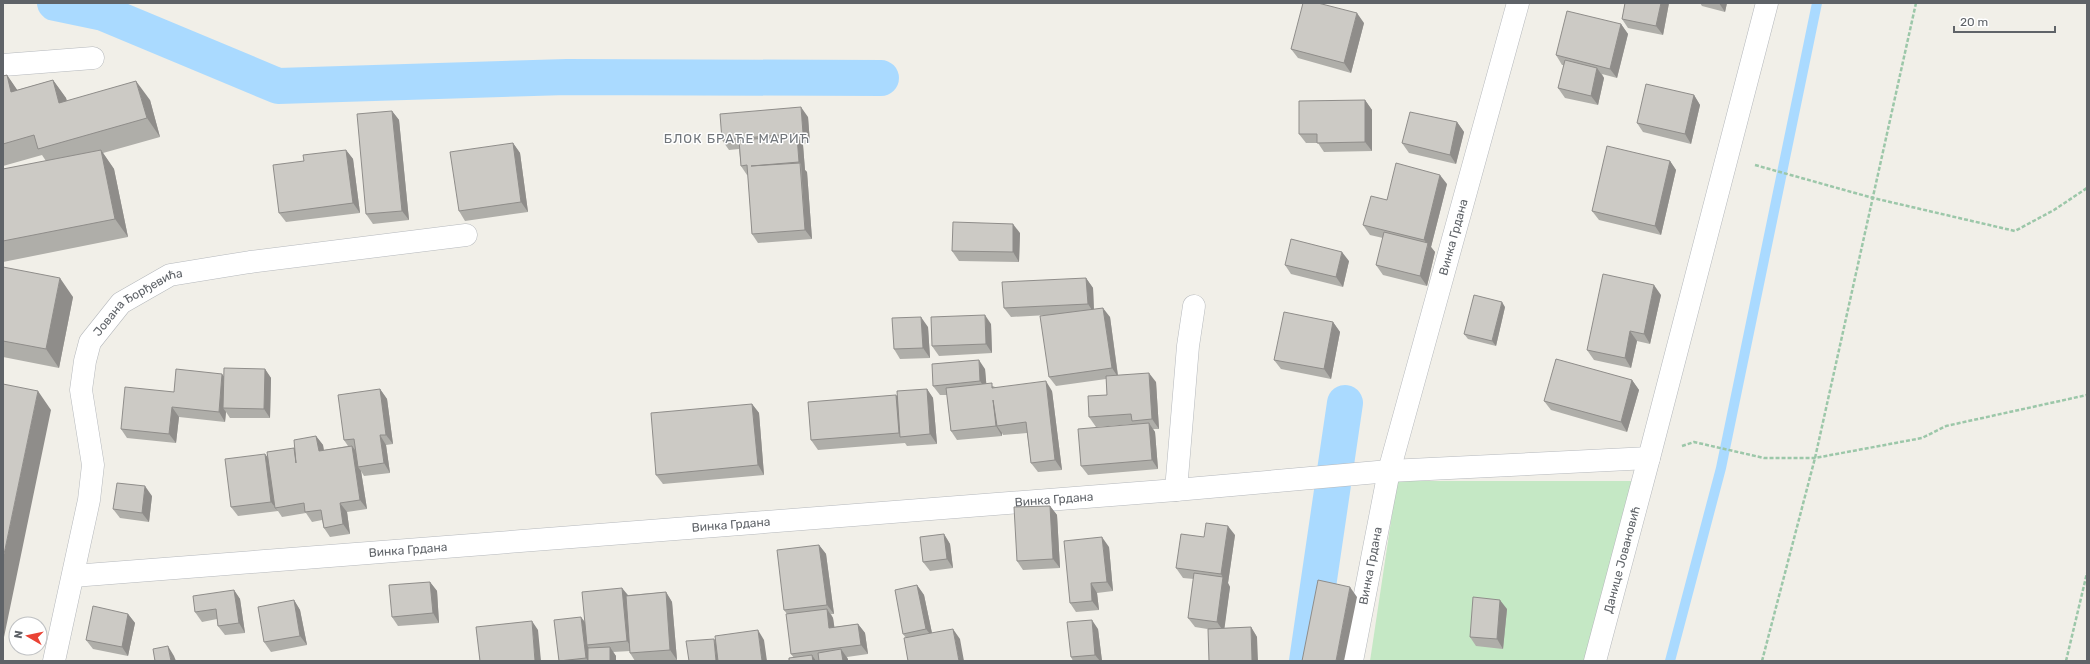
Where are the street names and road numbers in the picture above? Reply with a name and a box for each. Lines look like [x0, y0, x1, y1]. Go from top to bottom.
street label: Винка Грдана [1436, 197, 1471, 277]
street label: Јована Ђорђевића [90, 266, 184, 339]
street label: Винка Грдана [1014, 489, 1094, 510]
street label: Данице Јовановић [1601, 504, 1643, 615]
street label: Винка Грдана [691, 515, 771, 535]
street label: Винка Грдана [1356, 526, 1385, 606]
street label: Винка Грдана [368, 540, 448, 560]

